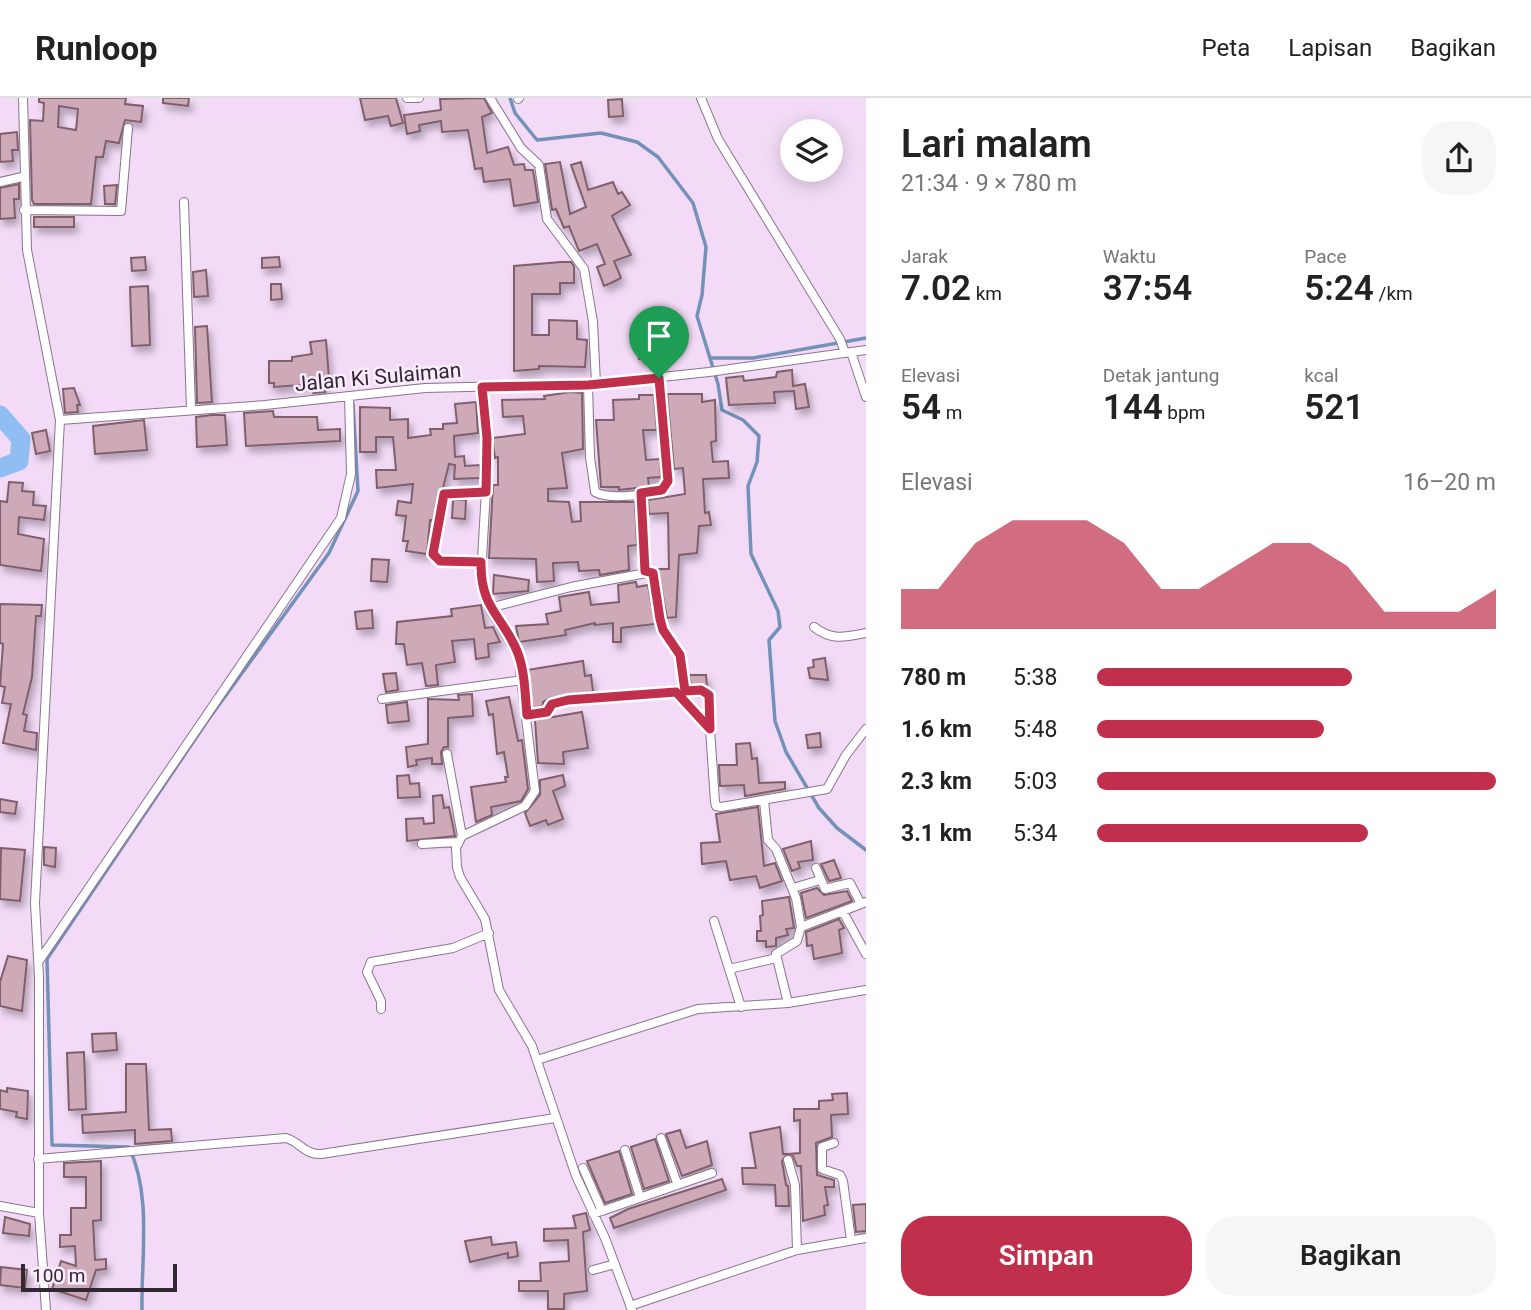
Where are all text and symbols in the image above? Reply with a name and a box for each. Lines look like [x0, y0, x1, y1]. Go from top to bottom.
text: Runloop [35, 29, 158, 68]
text: Peta [1202, 34, 1250, 62]
text: Lapisan [1288, 34, 1372, 62]
text: Bagikan [1410, 34, 1496, 62]
map controls [780, 119, 843, 182]
button: layers [780, 119, 843, 182]
button: share [1422, 121, 1496, 195]
text: Lari malam [901, 122, 1092, 166]
text: 21:34 · 9 × 780 m [901, 170, 1077, 197]
text: Jarak [901, 245, 948, 268]
text: Waktu [1103, 245, 1156, 268]
text: Pace [1304, 245, 1347, 268]
text: 7.02 [901, 268, 971, 309]
text: 37:54 [1103, 268, 1192, 309]
text: 5:24 [1304, 268, 1374, 309]
text: km [971, 282, 1002, 305]
text: /km [1374, 282, 1413, 305]
pin [629, 306, 689, 378]
icon: arrive [640, 317, 678, 355]
street label: Jalan Ki Sulaiman [294, 358, 462, 396]
text: Elevasi [901, 364, 960, 387]
text: Detak jantung [1103, 364, 1219, 387]
text: kcal [1304, 364, 1339, 387]
text: 54 [901, 387, 941, 428]
text: 144 [1103, 387, 1163, 428]
text: 521 [1304, 387, 1364, 428]
text: m [941, 401, 962, 424]
text: bpm [1163, 401, 1205, 424]
text: Elevasi [901, 469, 973, 496]
text: 16–20 m [1403, 469, 1496, 496]
text: 780 m [901, 664, 966, 691]
text: 5:38 [1013, 664, 1057, 691]
text: 1.6 km [901, 716, 972, 743]
text: 5:48 [1013, 716, 1057, 743]
text: 2.3 km [901, 768, 972, 795]
text: 5:03 [1013, 768, 1057, 795]
text: 3.1 km [901, 820, 972, 847]
text: 5:34 [1013, 820, 1057, 847]
button: Simpan [901, 1216, 1192, 1296]
button: Bagikan [1206, 1216, 1496, 1296]
scale bar [21, 1261, 177, 1293]
text: 100 m [32, 1264, 85, 1287]

